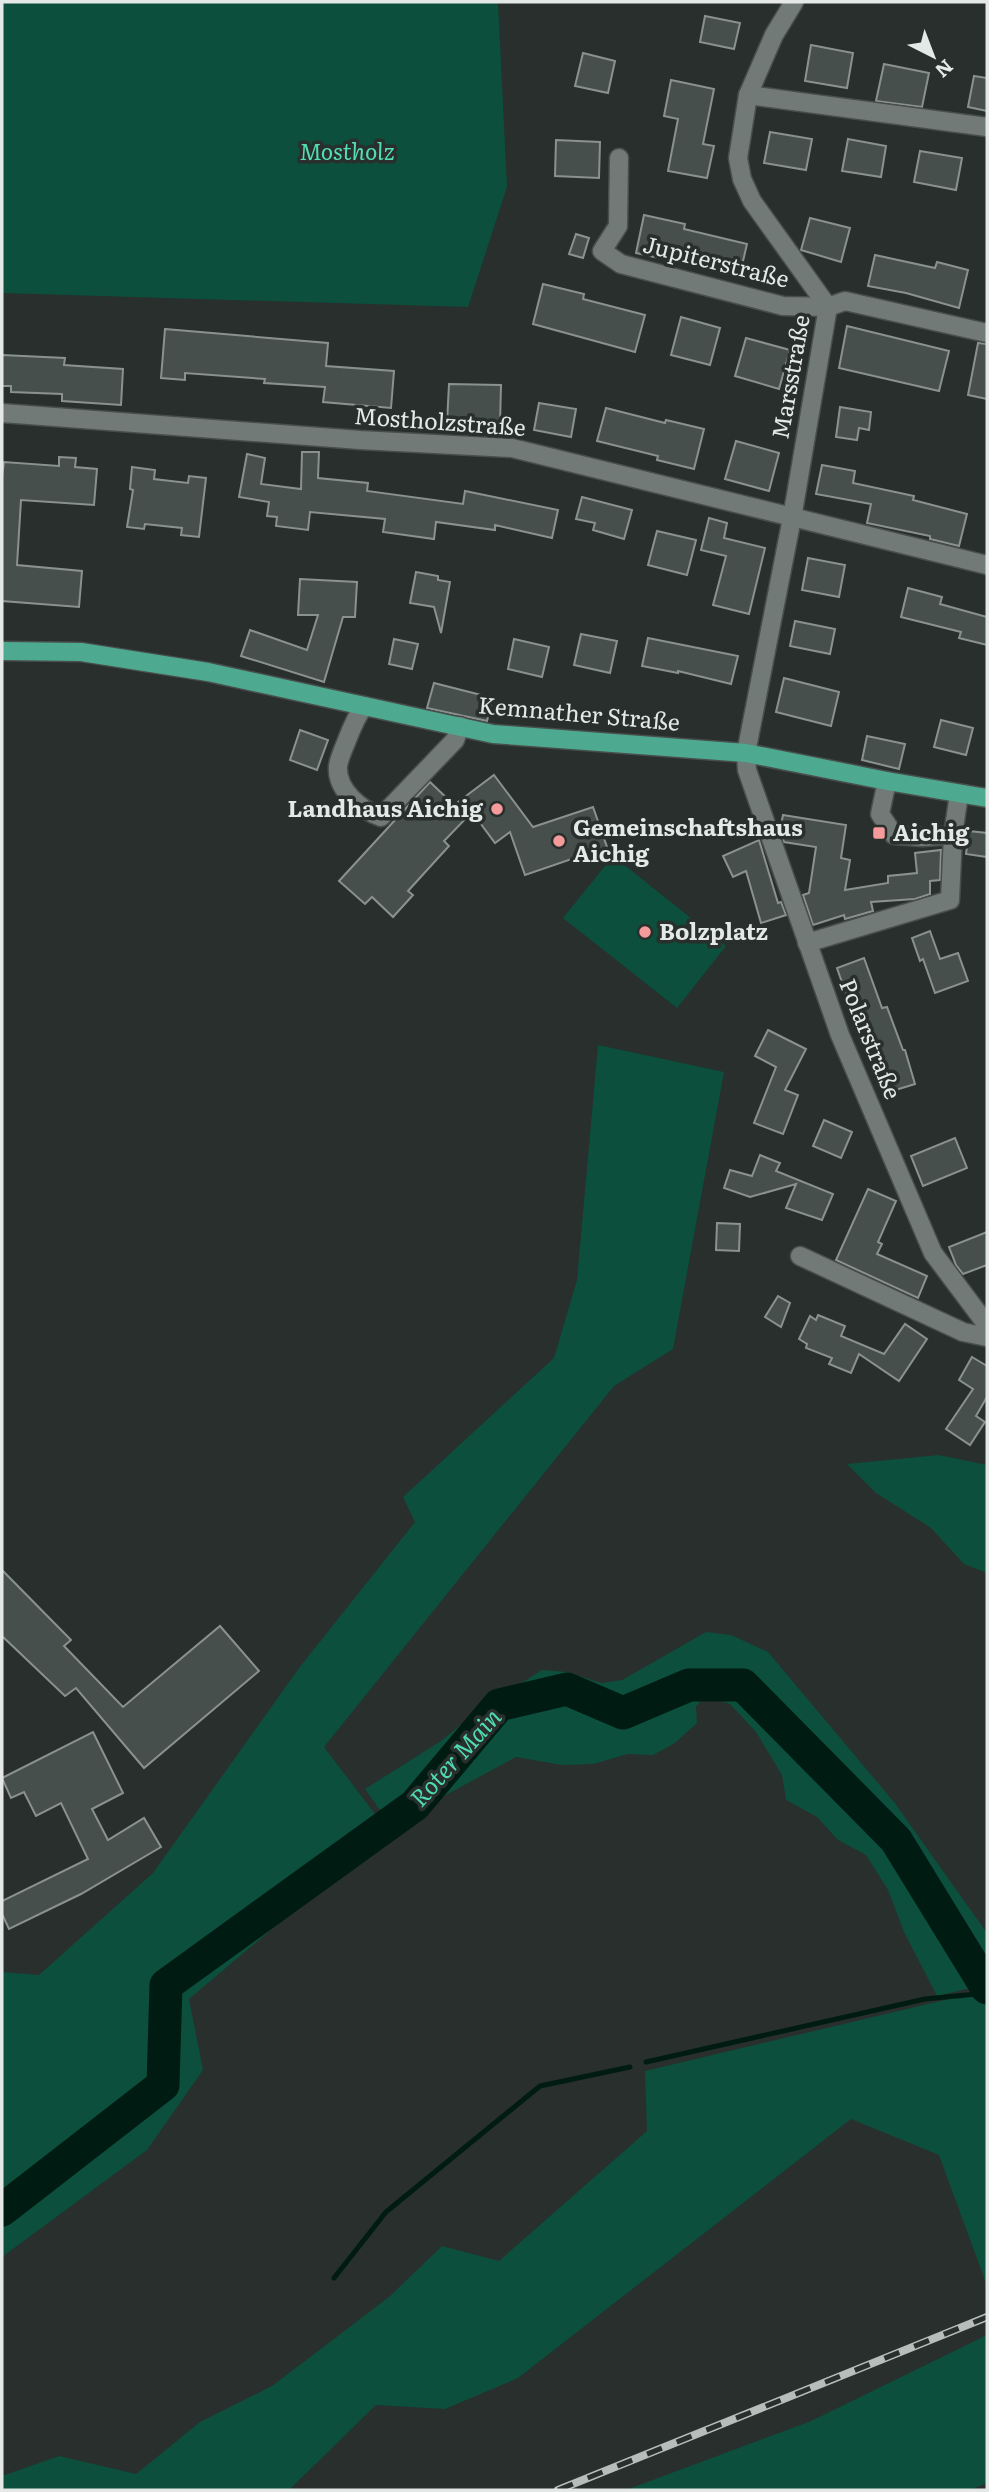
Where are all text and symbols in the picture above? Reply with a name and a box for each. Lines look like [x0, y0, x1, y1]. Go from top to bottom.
north arrow [898, 21, 968, 91]
text: N [930, 54, 960, 85]
park label: Mostholz [300, 133, 394, 167]
street label: Jupiterstraße [640, 225, 793, 295]
street label: Marsstraße [761, 312, 817, 442]
street label: Mostholzstraße [353, 397, 527, 443]
street label: Kemnather Straße [477, 686, 681, 738]
place label: Landhaus Aichig [288, 790, 484, 824]
marker: Landhaus Aichig [489, 801, 505, 817]
place label: Gemeinschaftshaus Aichig [573, 809, 803, 869]
place label: Aichig [893, 814, 970, 848]
marker: Aichig [871, 825, 887, 841]
marker: Gemeinschaftshaus Aichig [551, 833, 567, 849]
place label: Bolzplatz [659, 913, 768, 947]
marker: Bolzplatz [637, 924, 653, 940]
street label: Polarstraße [832, 973, 912, 1104]
water label: Roter Main [400, 1699, 508, 1813]

